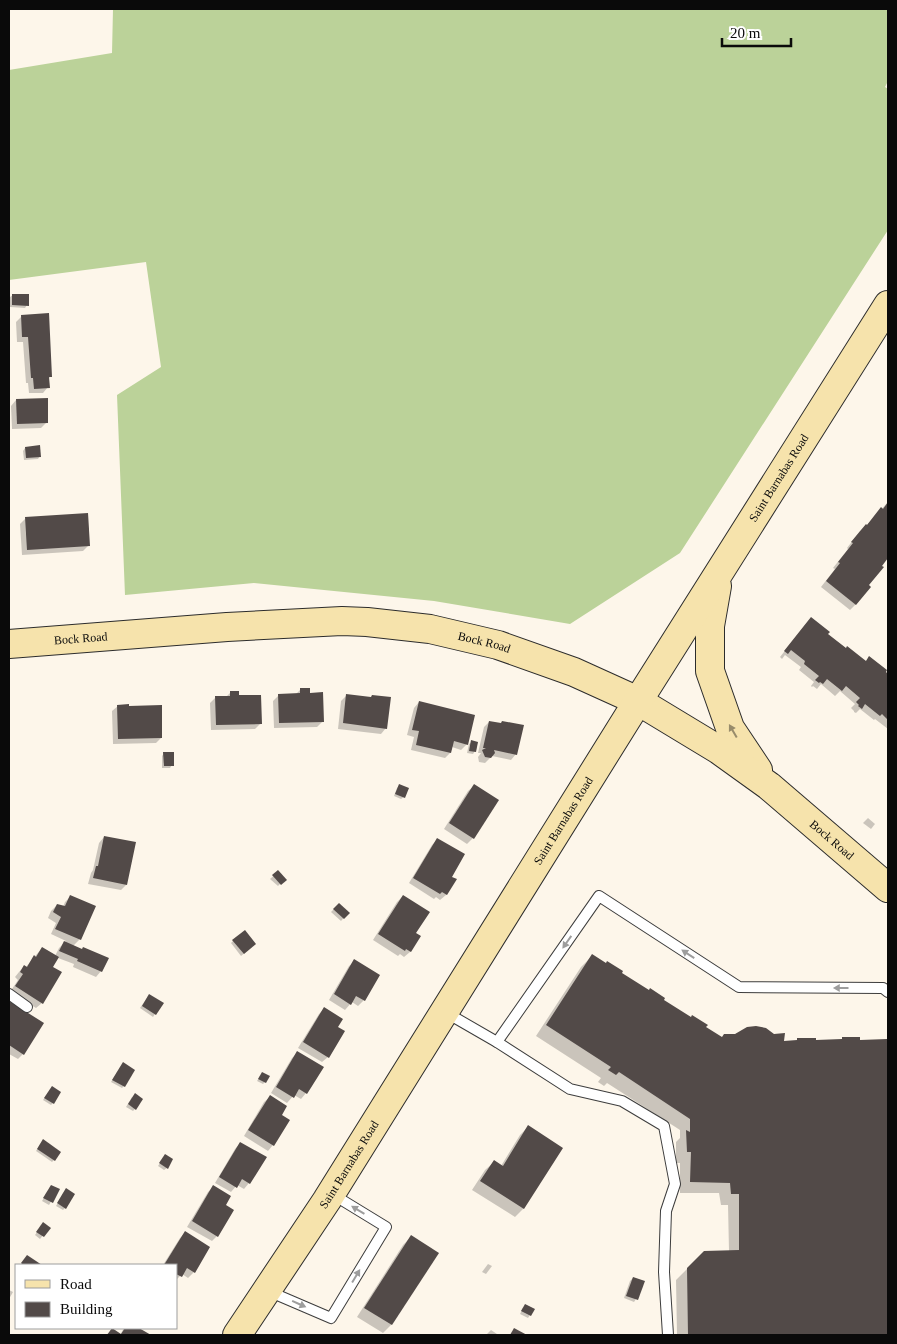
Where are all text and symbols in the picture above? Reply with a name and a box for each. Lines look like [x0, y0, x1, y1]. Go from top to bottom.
scale bar [722, 15, 791, 47]
text: 20 m [730, 25, 761, 41]
street label: Saint Barnabas Road [746, 432, 812, 524]
street label: Bock Road [53, 629, 108, 647]
street label: Bock Road [457, 629, 512, 656]
one-way arrow [728, 724, 737, 737]
street label: Saint Barnabas Road [531, 774, 596, 867]
street label: Bock Road [807, 817, 857, 863]
one-way arrow [562, 935, 572, 948]
one-way arrow [682, 949, 695, 959]
one-way arrow [833, 984, 849, 992]
street label: Saint Barnabas Road [316, 1118, 382, 1211]
one-way arrow [352, 1206, 365, 1215]
legend [15, 1264, 178, 1329]
one-way arrow [351, 1270, 360, 1283]
text: Road [60, 1276, 92, 1292]
text: Building [60, 1301, 113, 1317]
one-way arrow [292, 1301, 306, 1309]

